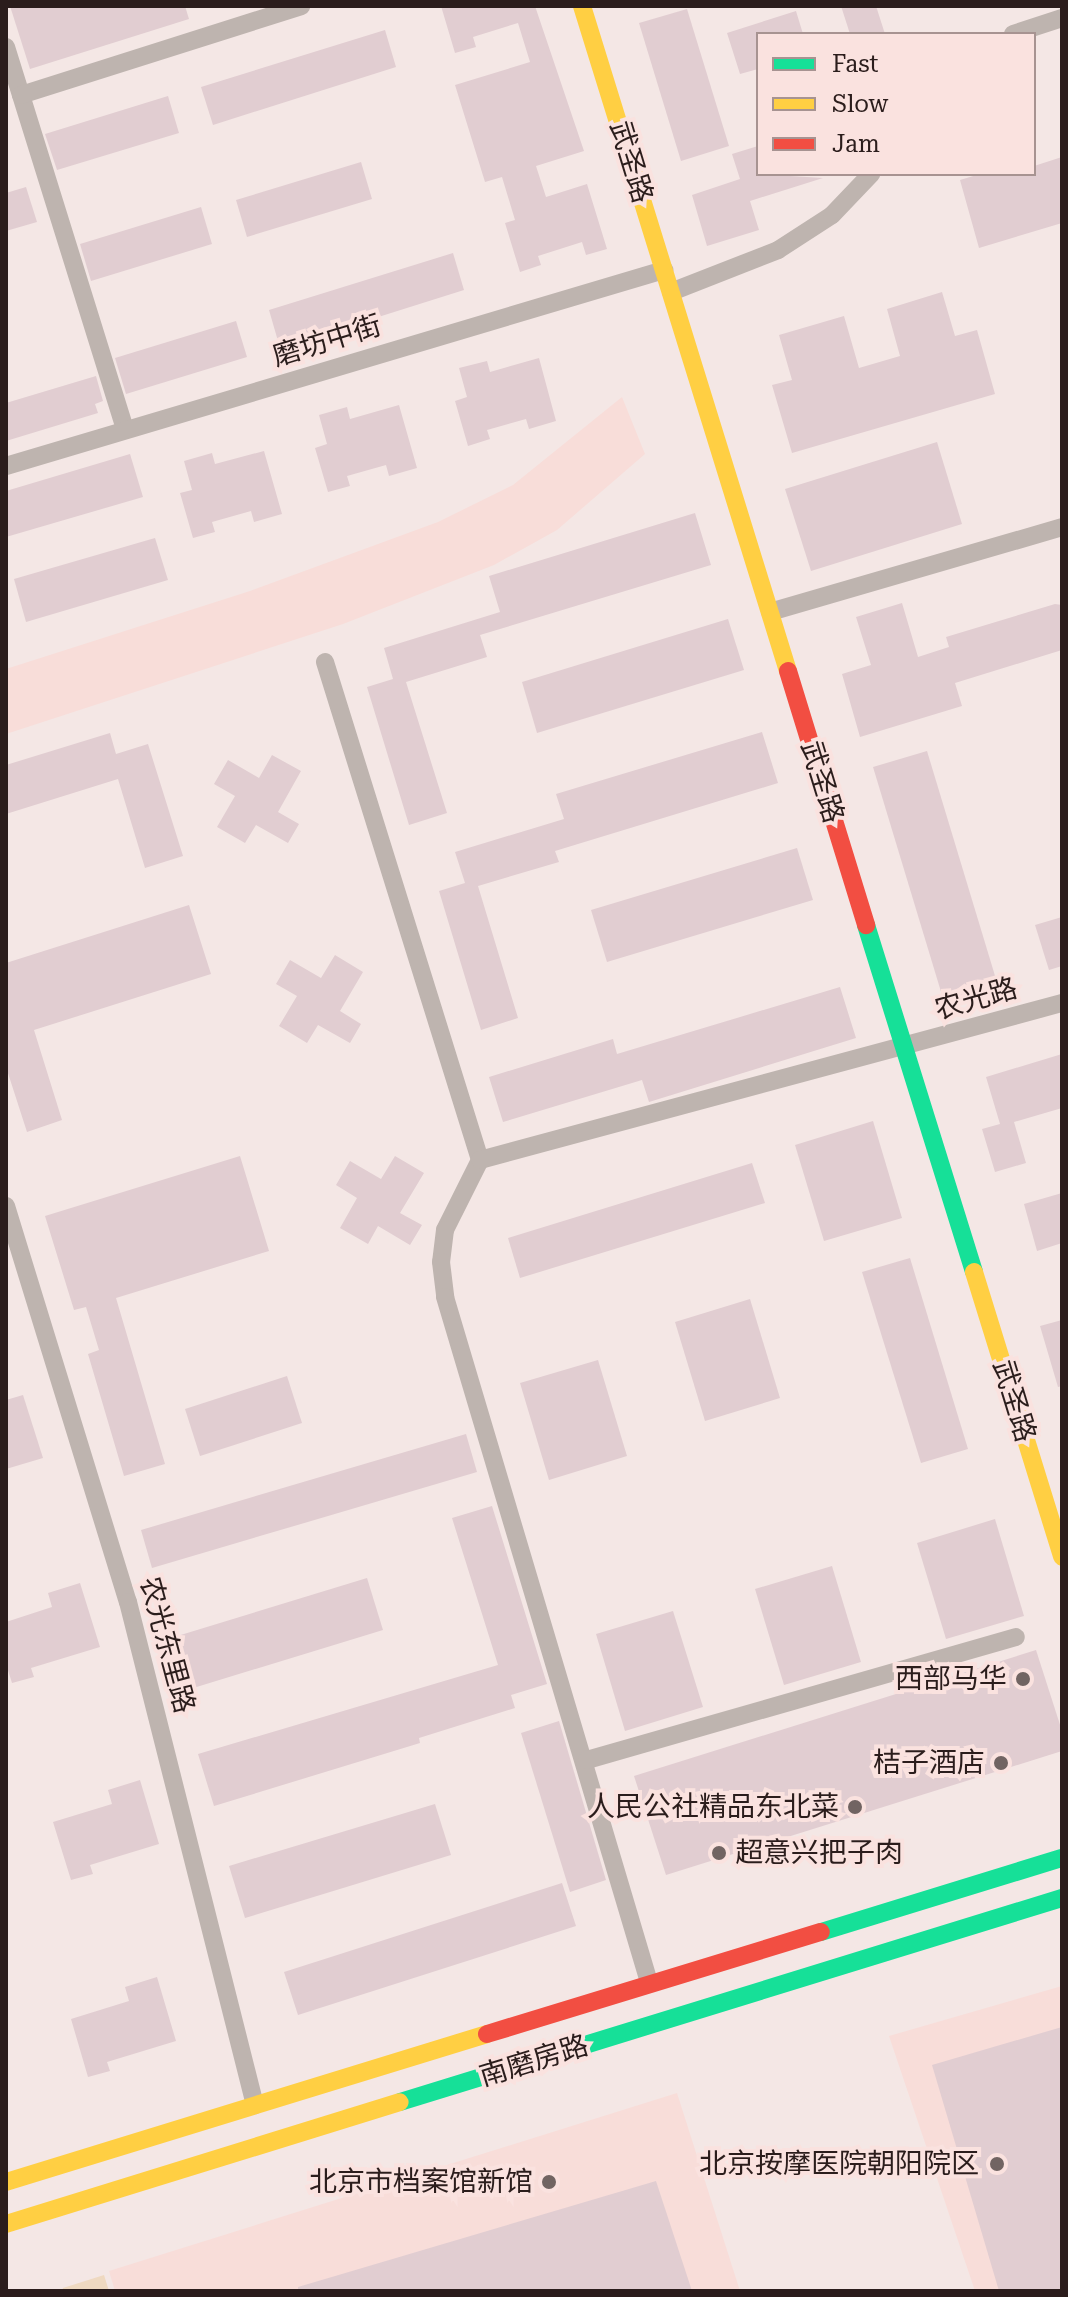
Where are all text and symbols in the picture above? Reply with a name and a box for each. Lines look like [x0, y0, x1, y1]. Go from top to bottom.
legend [756, 32, 1036, 176]
text: Fast [832, 50, 879, 78]
text: Slow [832, 90, 888, 118]
street label: 武圣路 [603, 117, 659, 207]
text: Jam [832, 130, 880, 158]
street label: 磨坊中街 [269, 309, 385, 373]
street label: 武圣路 [794, 737, 850, 827]
street label: 农光路 [931, 971, 1021, 1027]
street label: 武圣路 [986, 1356, 1042, 1446]
street label: 农光东里路 [133, 1573, 201, 1717]
place label: 西部马华 [895, 1662, 1007, 1696]
marker: 西部马华 [1014, 1670, 1032, 1688]
place label: 桔子酒店 [873, 1746, 985, 1780]
marker: 桔子酒店 [992, 1754, 1010, 1772]
place label: 人民公社精品东北菜 [587, 1790, 839, 1824]
marker: 人民公社精品东北菜 [846, 1798, 864, 1816]
place label: 超意兴把子肉 [735, 1836, 903, 1870]
marker: 超意兴把子肉 [710, 1844, 728, 1862]
street label: 南磨房路 [476, 2029, 592, 2093]
place label: 北京按摩医院朝阳院区 [699, 2147, 979, 2181]
marker: 北京按摩医院朝阳院区 [986, 2153, 1008, 2175]
place label: 北京市档案馆新馆 [309, 2165, 533, 2199]
marker: 北京市档案馆新馆 [540, 2173, 558, 2191]

